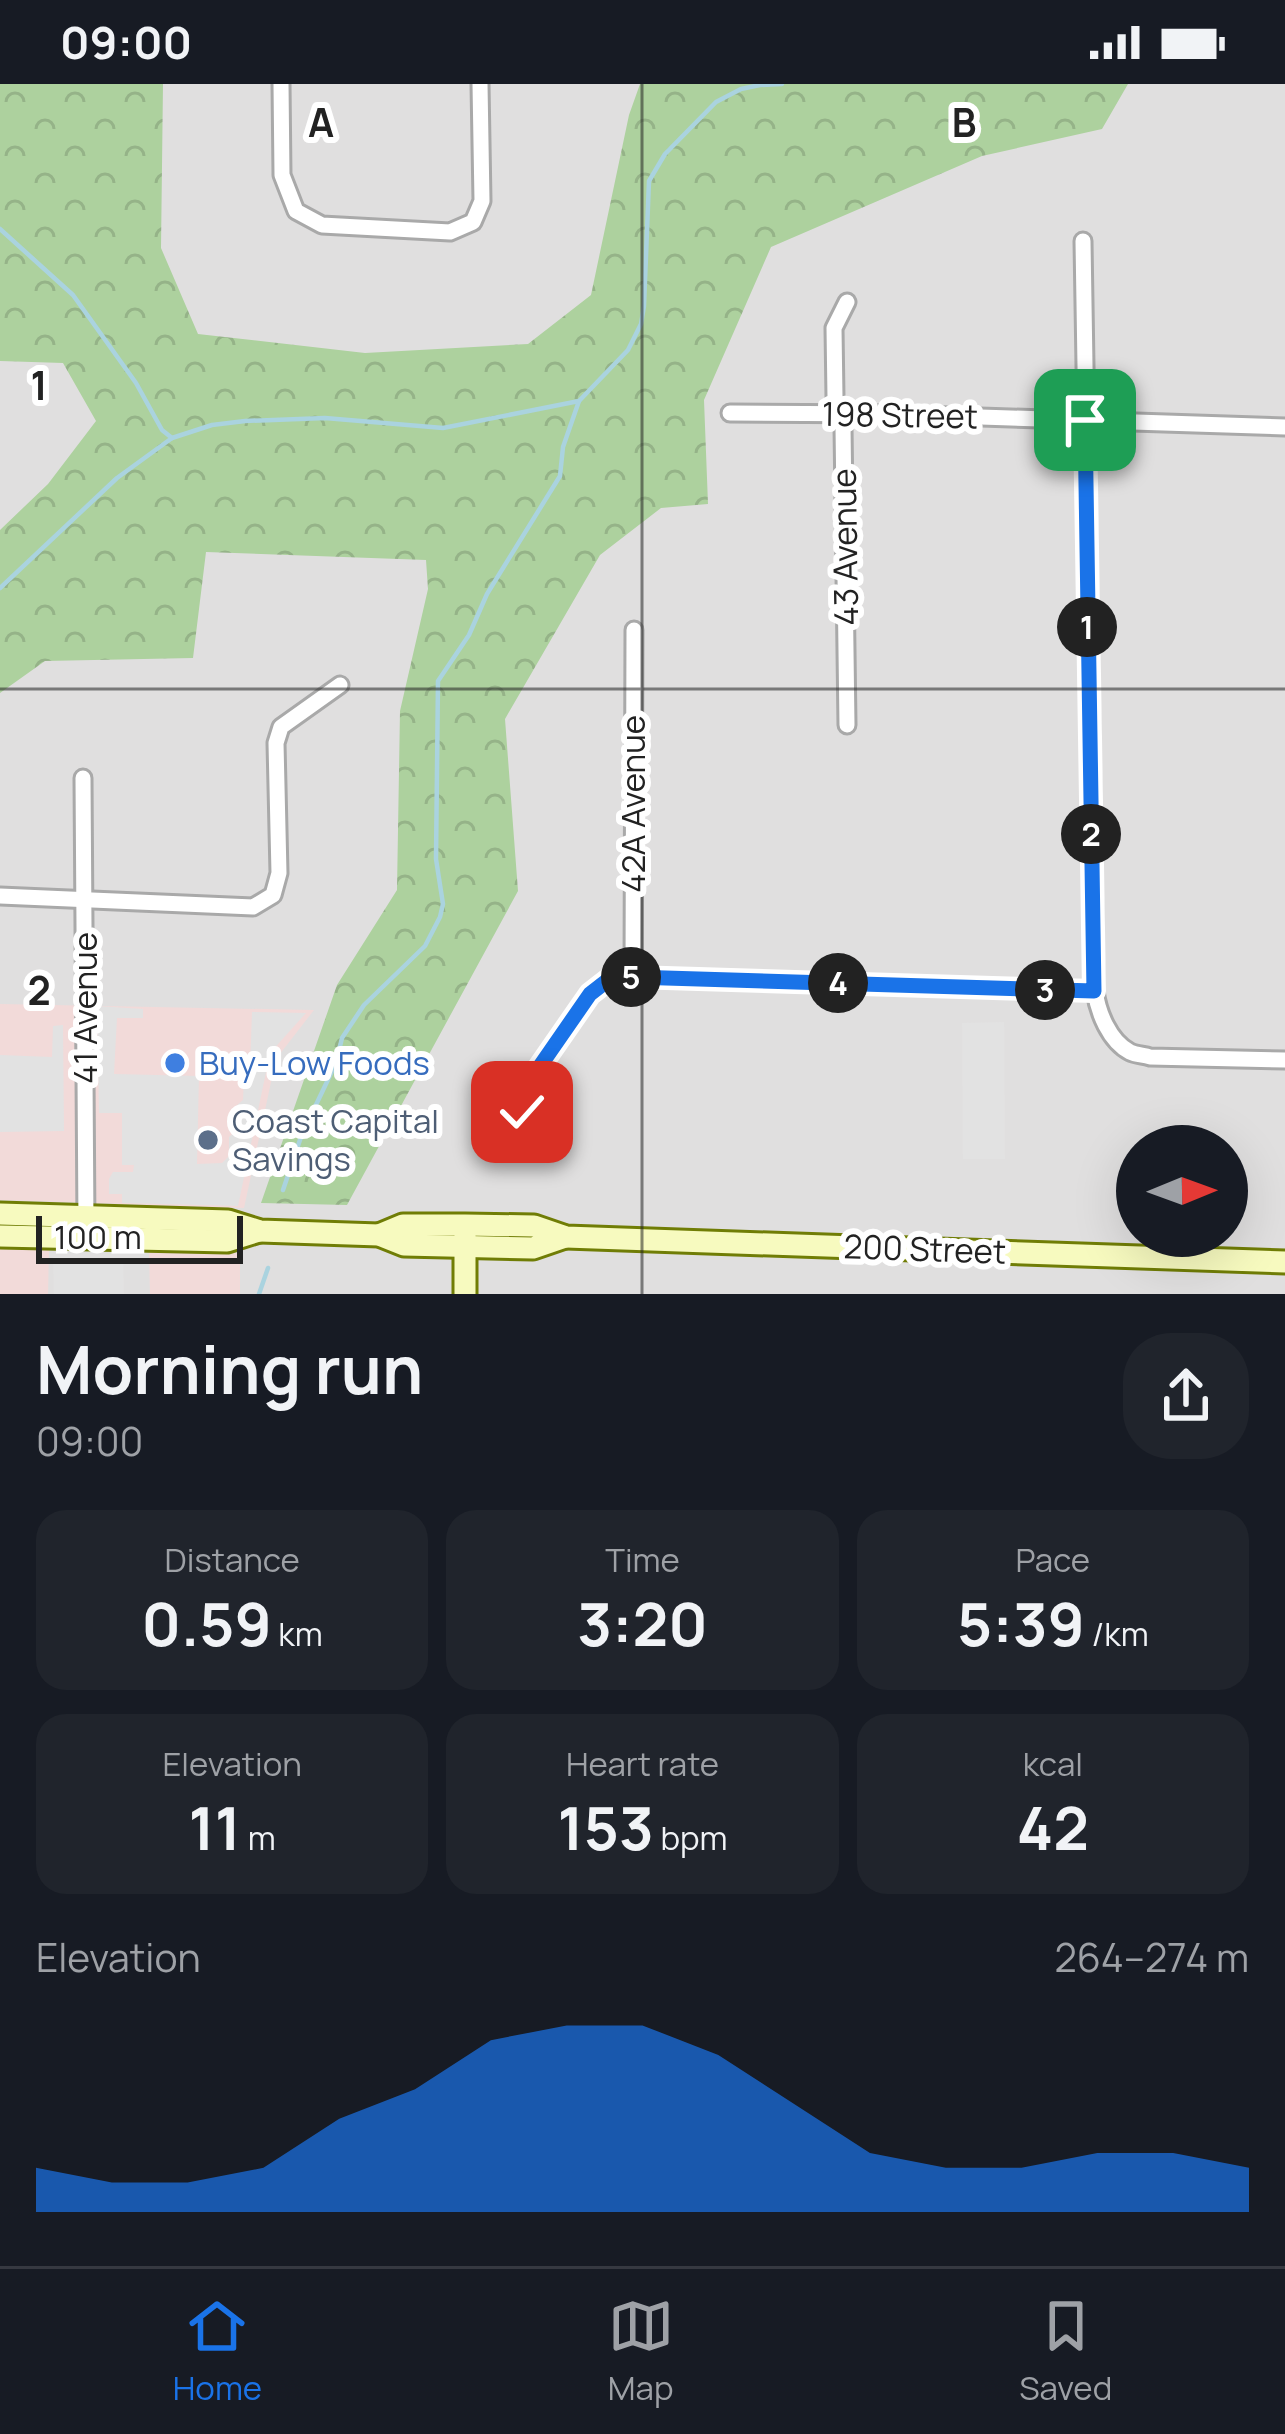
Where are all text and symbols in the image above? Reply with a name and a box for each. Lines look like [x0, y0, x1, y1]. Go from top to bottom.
text: 09:00 [60, 11, 192, 73]
text: A [308, 95, 334, 149]
text: B [952, 95, 976, 149]
text: 1 [30, 358, 48, 412]
pin [1034, 369, 1136, 471]
icon: arrive [1052, 387, 1118, 453]
street label: 198 Street [822, 391, 978, 438]
street label: 43 Avenue [821, 468, 868, 626]
pin: 1 [1057, 597, 1117, 657]
text: 1 [1080, 604, 1094, 649]
street label: 42A Avenue [610, 715, 655, 893]
pin: 2 [1061, 804, 1121, 864]
text: 2 [1081, 811, 1101, 856]
street label: 41 Avenue [62, 932, 107, 1084]
pin: 5 [601, 947, 661, 1007]
pin: 4 [808, 953, 868, 1013]
text: 5 [621, 954, 641, 999]
text: 4 [828, 960, 848, 1005]
pin: 3 [1015, 960, 1075, 1020]
text: 2 [27, 963, 51, 1017]
text: 3 [1035, 967, 1055, 1012]
place label: Buy-Low Foods [199, 1040, 430, 1085]
marker: Buy-Low Foods [162, 1050, 188, 1076]
pin [471, 1061, 573, 1163]
icon: check [489, 1079, 555, 1145]
place label: Coast Capital Savings [232, 1098, 439, 1181]
north arrow [1116, 1125, 1248, 1257]
map controls [1116, 1125, 1248, 1257]
marker: Coast Capital Savings [195, 1127, 221, 1153]
scale bar [36, 1210, 243, 1263]
text: 100 m [54, 1214, 142, 1259]
street label: 200 Street [843, 1223, 1007, 1274]
text: Morning run [36, 1324, 423, 1414]
button: share [1123, 1333, 1249, 1459]
text: 09:00 [36, 1414, 143, 1468]
text: Distance [165, 1537, 300, 1582]
text: Time [605, 1537, 680, 1582]
text: Pace [1016, 1537, 1090, 1582]
text: 0.59 [142, 1582, 272, 1664]
text: 3:20 [577, 1582, 708, 1664]
text: 5:39 [957, 1582, 1085, 1664]
text: km [272, 1611, 323, 1656]
text: /km [1085, 1611, 1149, 1656]
text: Elevation [163, 1741, 302, 1786]
text: Heart rate [566, 1741, 719, 1786]
text: kcal [1023, 1741, 1083, 1786]
text: 11 [189, 1786, 241, 1868]
text: 153 [557, 1786, 654, 1868]
text: 42 [1017, 1786, 1089, 1868]
text: m [241, 1815, 276, 1860]
text: bpm [654, 1815, 727, 1860]
text: Elevation [36, 1930, 201, 1984]
text: 264–274 m [1054, 1930, 1249, 1984]
tab: Home [173, 2293, 262, 2410]
tab: Map [608, 2293, 674, 2410]
tab: Saved [1019, 2293, 1112, 2410]

